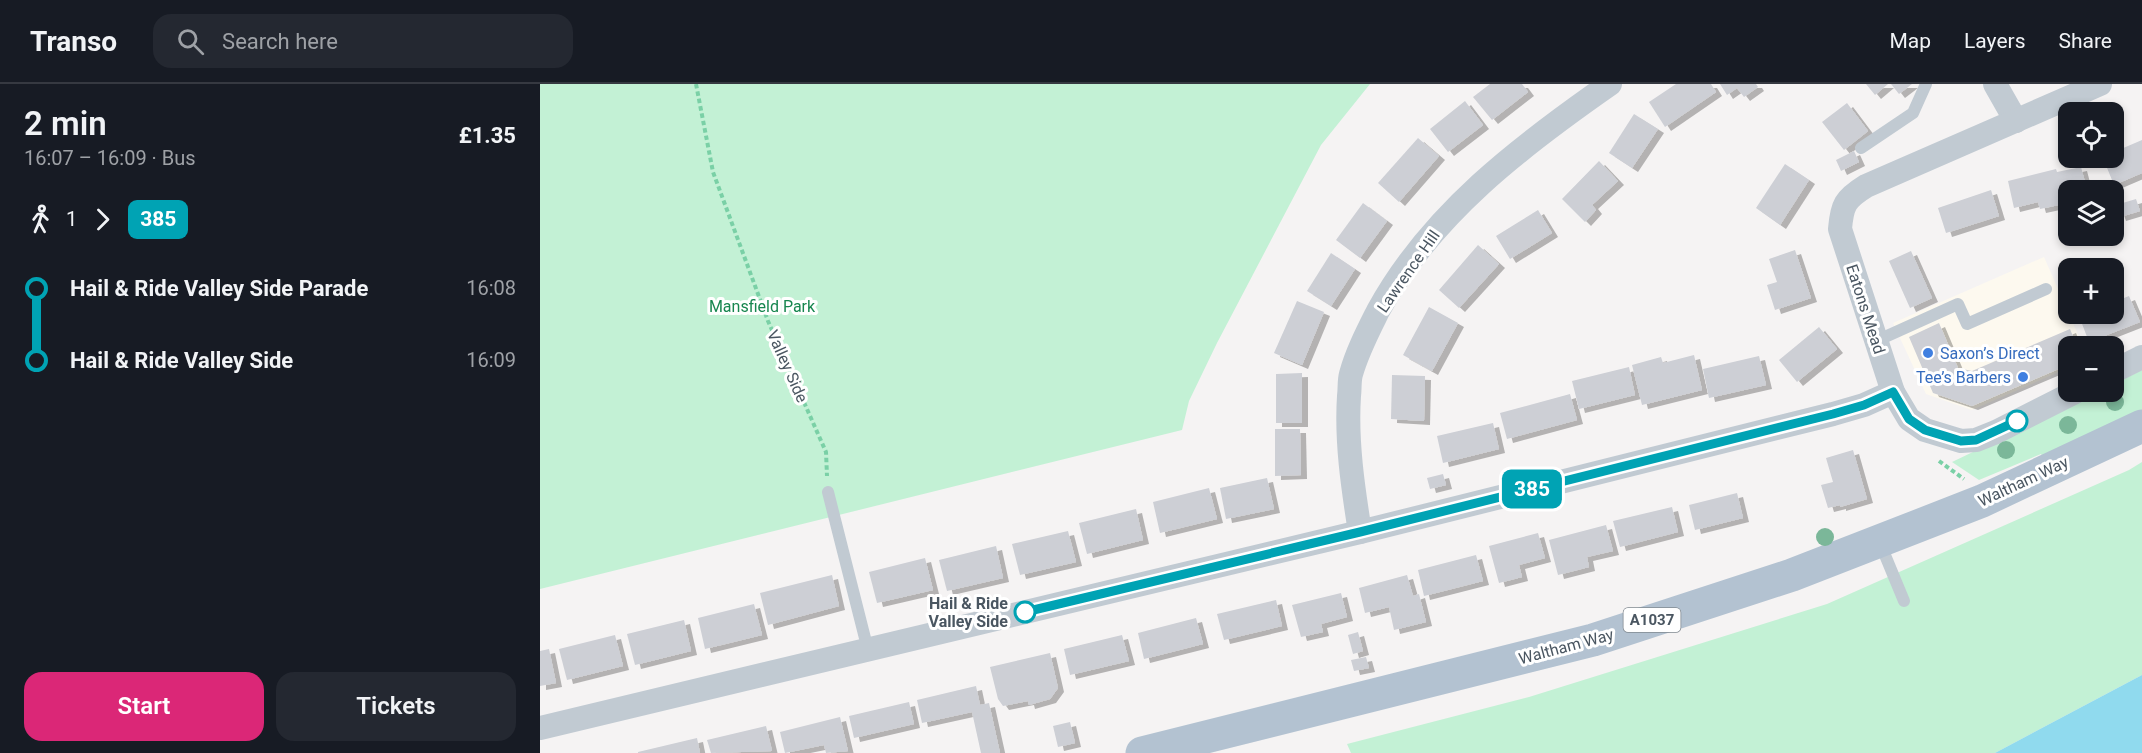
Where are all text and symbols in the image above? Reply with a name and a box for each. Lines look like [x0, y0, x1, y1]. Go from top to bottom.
search box [153, 14, 573, 68]
text: Transo [30, 25, 117, 58]
icon: search [174, 25, 207, 58]
text: Search here [222, 29, 338, 54]
text: Map [1889, 29, 1931, 53]
text: Layers [1964, 29, 2025, 53]
text: Share [2058, 29, 2112, 53]
map controls [2058, 102, 2124, 402]
button: locate [2058, 102, 2124, 168]
text: 2 min [24, 104, 107, 143]
text: £1.35 [459, 123, 516, 148]
text: 16:07 – 16:09 · Bus [24, 146, 196, 170]
button: layers [2058, 180, 2124, 246]
icon: walk [24, 203, 57, 236]
icon: forward [86, 203, 119, 236]
text: 1 [66, 207, 77, 231]
text: 385 [140, 207, 176, 231]
street label: Lawrence Hill [1373, 227, 1444, 316]
button: + [2058, 258, 2124, 324]
street label: Eatons Mead [1842, 262, 1889, 356]
text: Hail & Ride Valley Side Parade [70, 276, 368, 301]
text: 16:08 [466, 276, 516, 300]
park label: Mansfield Park [709, 297, 816, 316]
street label: Valley Side [763, 327, 812, 405]
button: − [2058, 336, 2124, 402]
place label: Saxon’s Direct [1940, 344, 2040, 363]
marker: Saxon’s Direct [1921, 346, 1935, 360]
text: Hail & Ride Valley Side [70, 348, 293, 373]
text: 16:09 [466, 348, 516, 372]
place label: Tee’s Barbers [1916, 368, 2011, 387]
marker: Tee’s Barbers [2016, 370, 2030, 384]
unlabelled marker [2006, 410, 2028, 432]
street label: Waltham Way [1975, 452, 2072, 511]
line badge: 385 [1498, 470, 1566, 508]
text: 385 [1514, 477, 1550, 501]
place label: Hail & Ride Valley Side [929, 594, 1008, 631]
marker: Hail & Ride Valley Side [1014, 601, 1036, 623]
road number: A1037 [1624, 608, 1680, 632]
street label: Waltham Way [1517, 625, 1616, 668]
button: Start [24, 672, 264, 741]
button: Tickets [276, 672, 516, 741]

